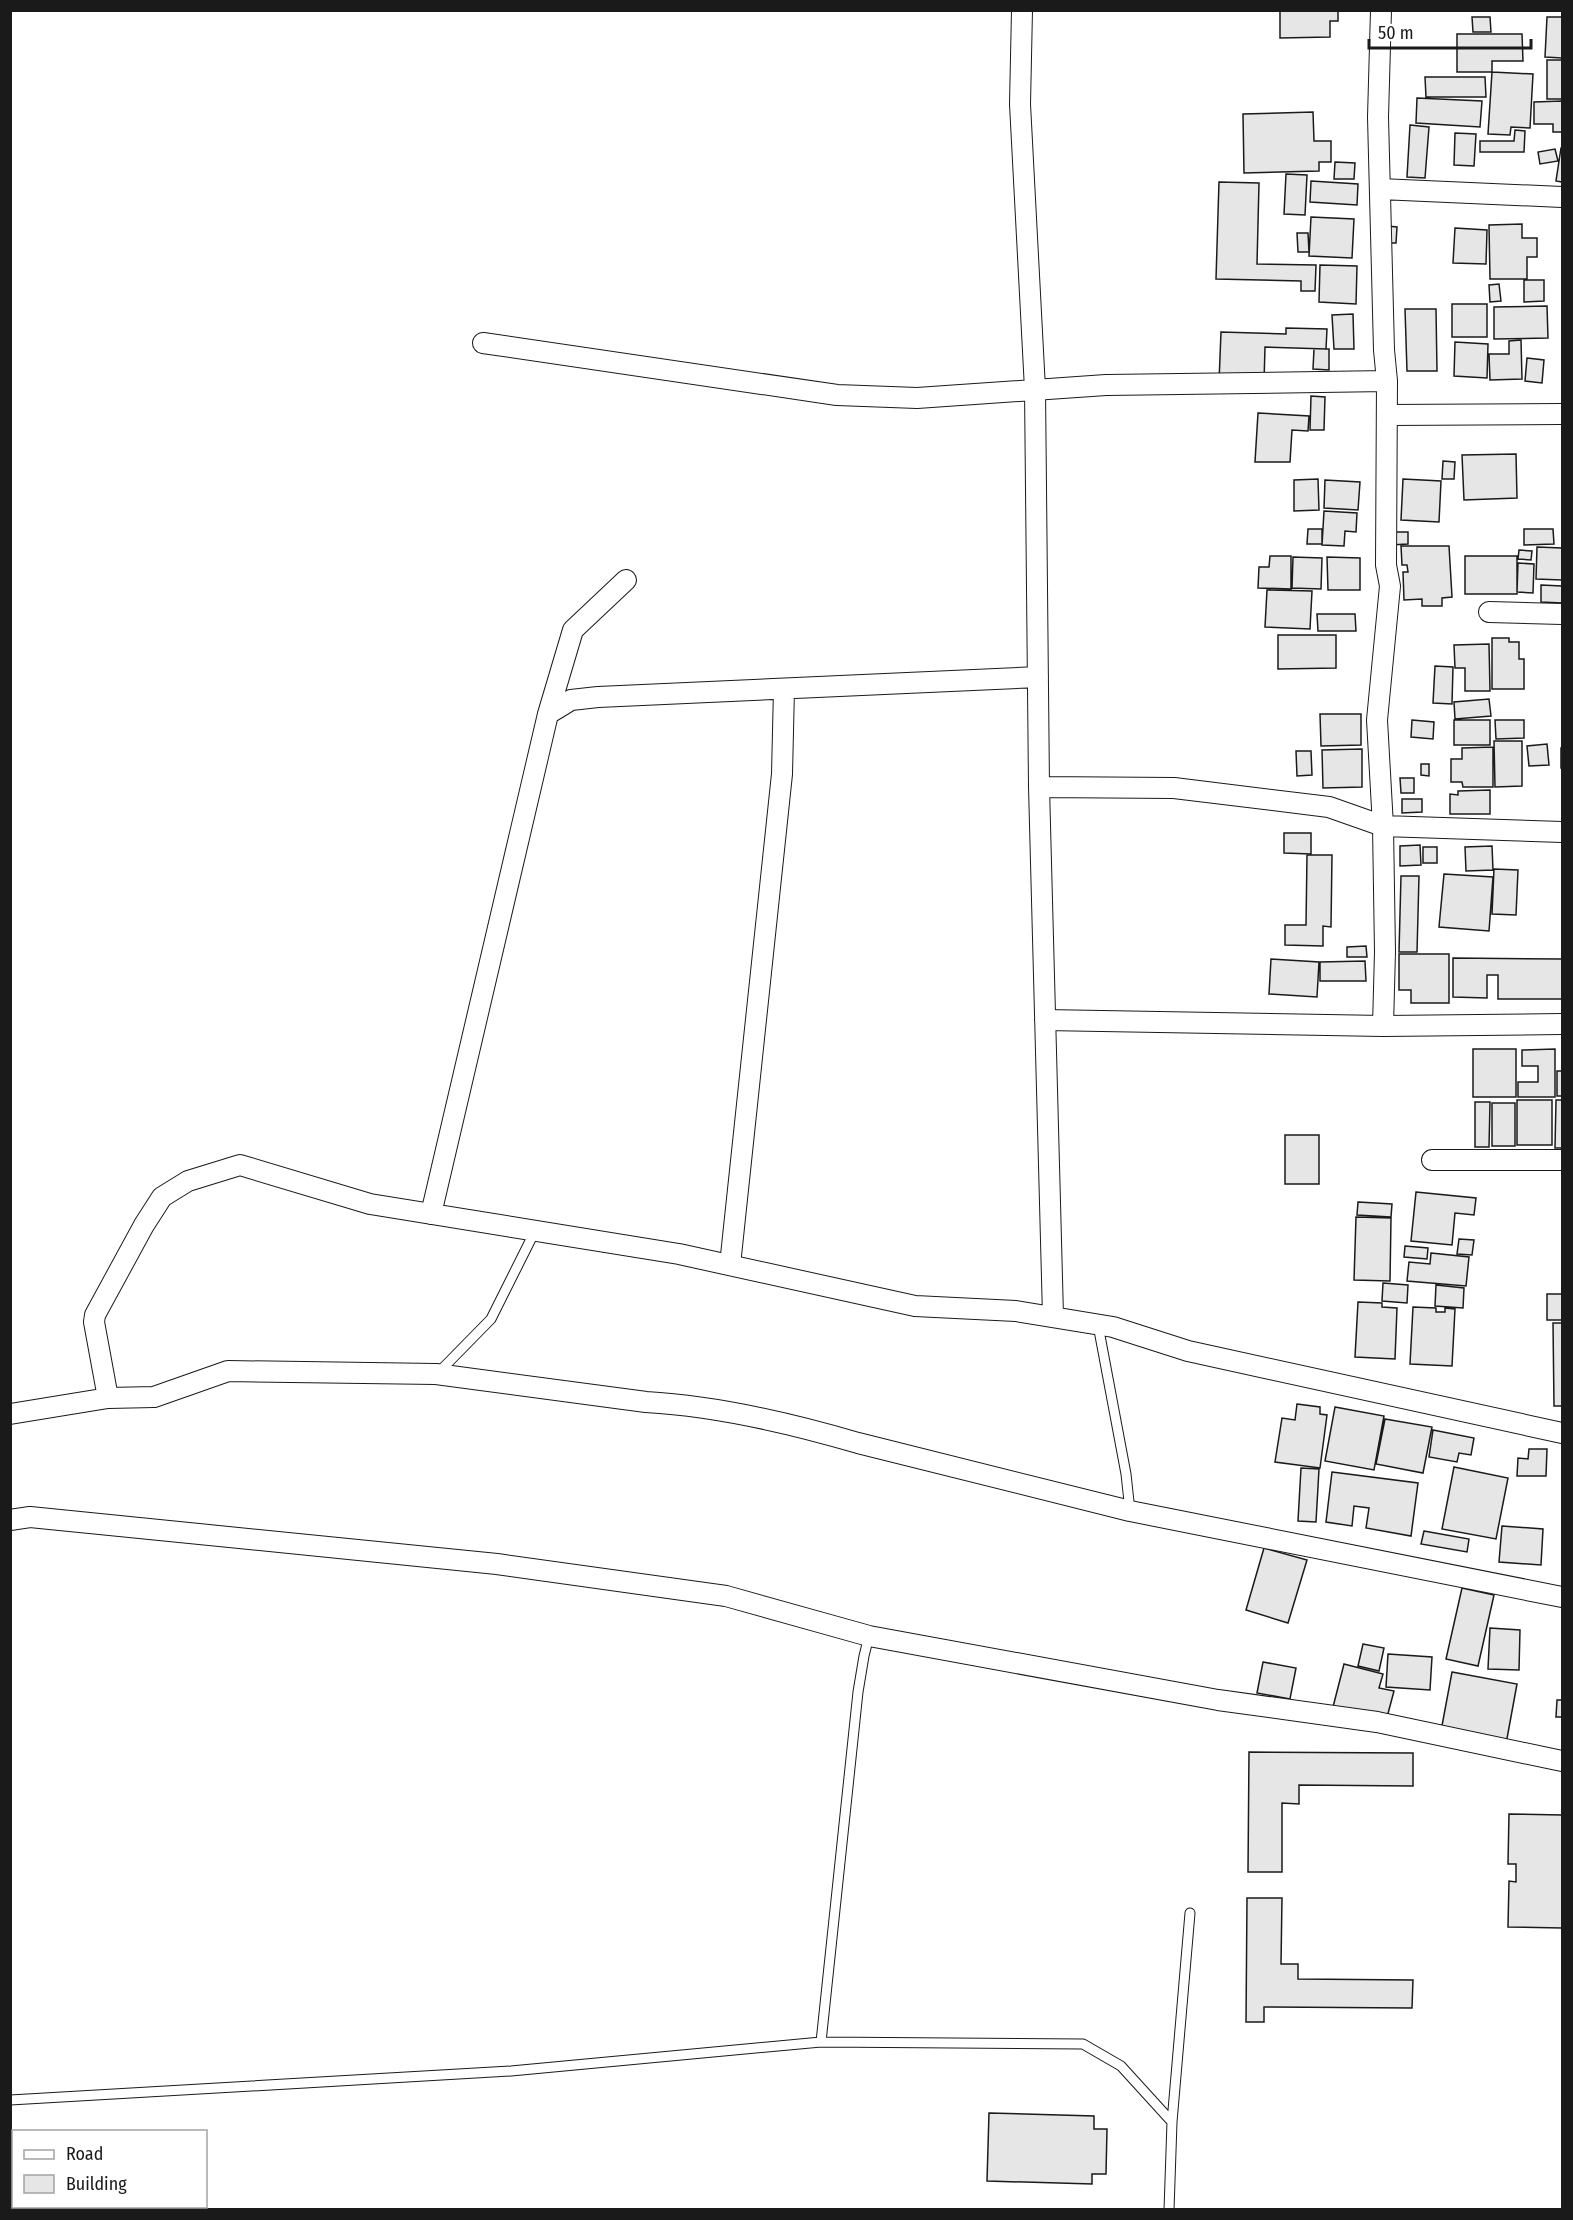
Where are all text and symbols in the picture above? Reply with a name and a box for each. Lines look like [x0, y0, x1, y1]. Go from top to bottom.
scale bar [1369, 12, 1531, 50]
text: 50 m [1378, 22, 1414, 44]
legend [12, 2130, 207, 2208]
text: Road [66, 2143, 103, 2165]
text: Building [66, 2173, 127, 2195]

